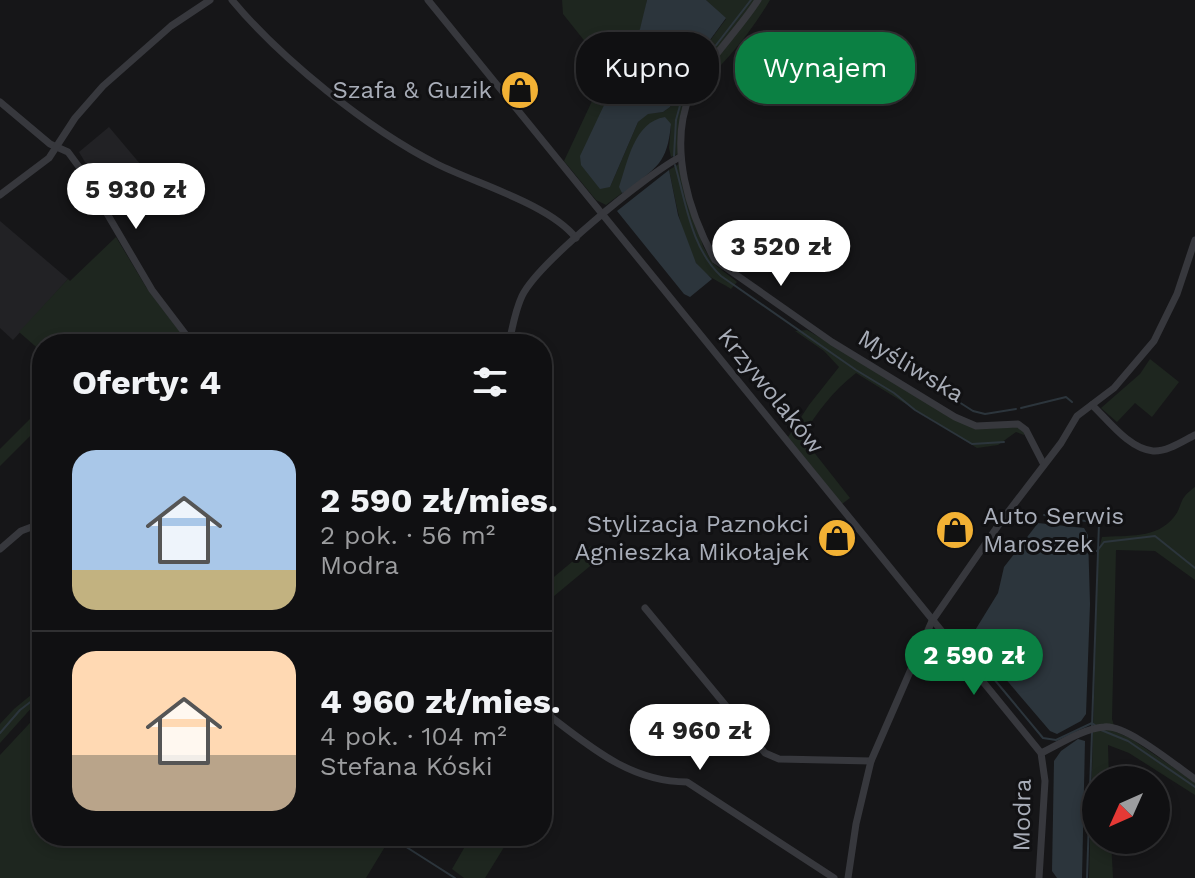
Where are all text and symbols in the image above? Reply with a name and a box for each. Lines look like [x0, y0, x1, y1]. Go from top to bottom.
chip: Kupno [576, 32, 719, 104]
chip: Wynajem [735, 32, 915, 104]
shop icon: Szafa & Guzik [499, 69, 541, 111]
place label: Szafa & Guzik [332, 76, 492, 104]
pin: 5 930 zł [53, 163, 219, 231]
text: 5 930 zł [85, 174, 187, 204]
pin: 3 520 zł [698, 220, 864, 288]
text: 3 520 zł [730, 231, 832, 261]
street label: Krzywolaków [712, 323, 830, 459]
street label: Myśliwska [853, 324, 969, 408]
icon: filters [468, 360, 512, 404]
text: Oferty: 4 [72, 362, 221, 402]
text: 2 590 zł/mies. [320, 480, 558, 520]
icon: home [136, 482, 232, 578]
place label: Auto Serwis Maroszek [983, 502, 1124, 558]
shop icon: Auto Serwis Maroszek [934, 509, 976, 551]
place label: Stylizacja Paznokci Agnieszka Mikołajek [574, 510, 809, 566]
shop icon: Stylizacja Paznokci Agnieszka Mikołajek [816, 517, 858, 559]
text: 2 pok. · 56 m² [320, 520, 495, 550]
text: Modra [320, 550, 399, 580]
pin: 2 590 zł [891, 629, 1057, 697]
text: 2 590 zł [923, 640, 1025, 670]
text: 4 960 zł/mies. [320, 681, 561, 721]
icon: home [136, 683, 232, 779]
pin: 4 960 zł [617, 704, 783, 772]
text: 4 960 zł [648, 715, 752, 745]
text: 4 pok. · 104 m² [320, 721, 507, 751]
text: Stefana Kóski [320, 751, 493, 781]
north arrow [1082, 766, 1170, 854]
map controls [1082, 766, 1170, 854]
street label: Modra [1007, 778, 1037, 852]

